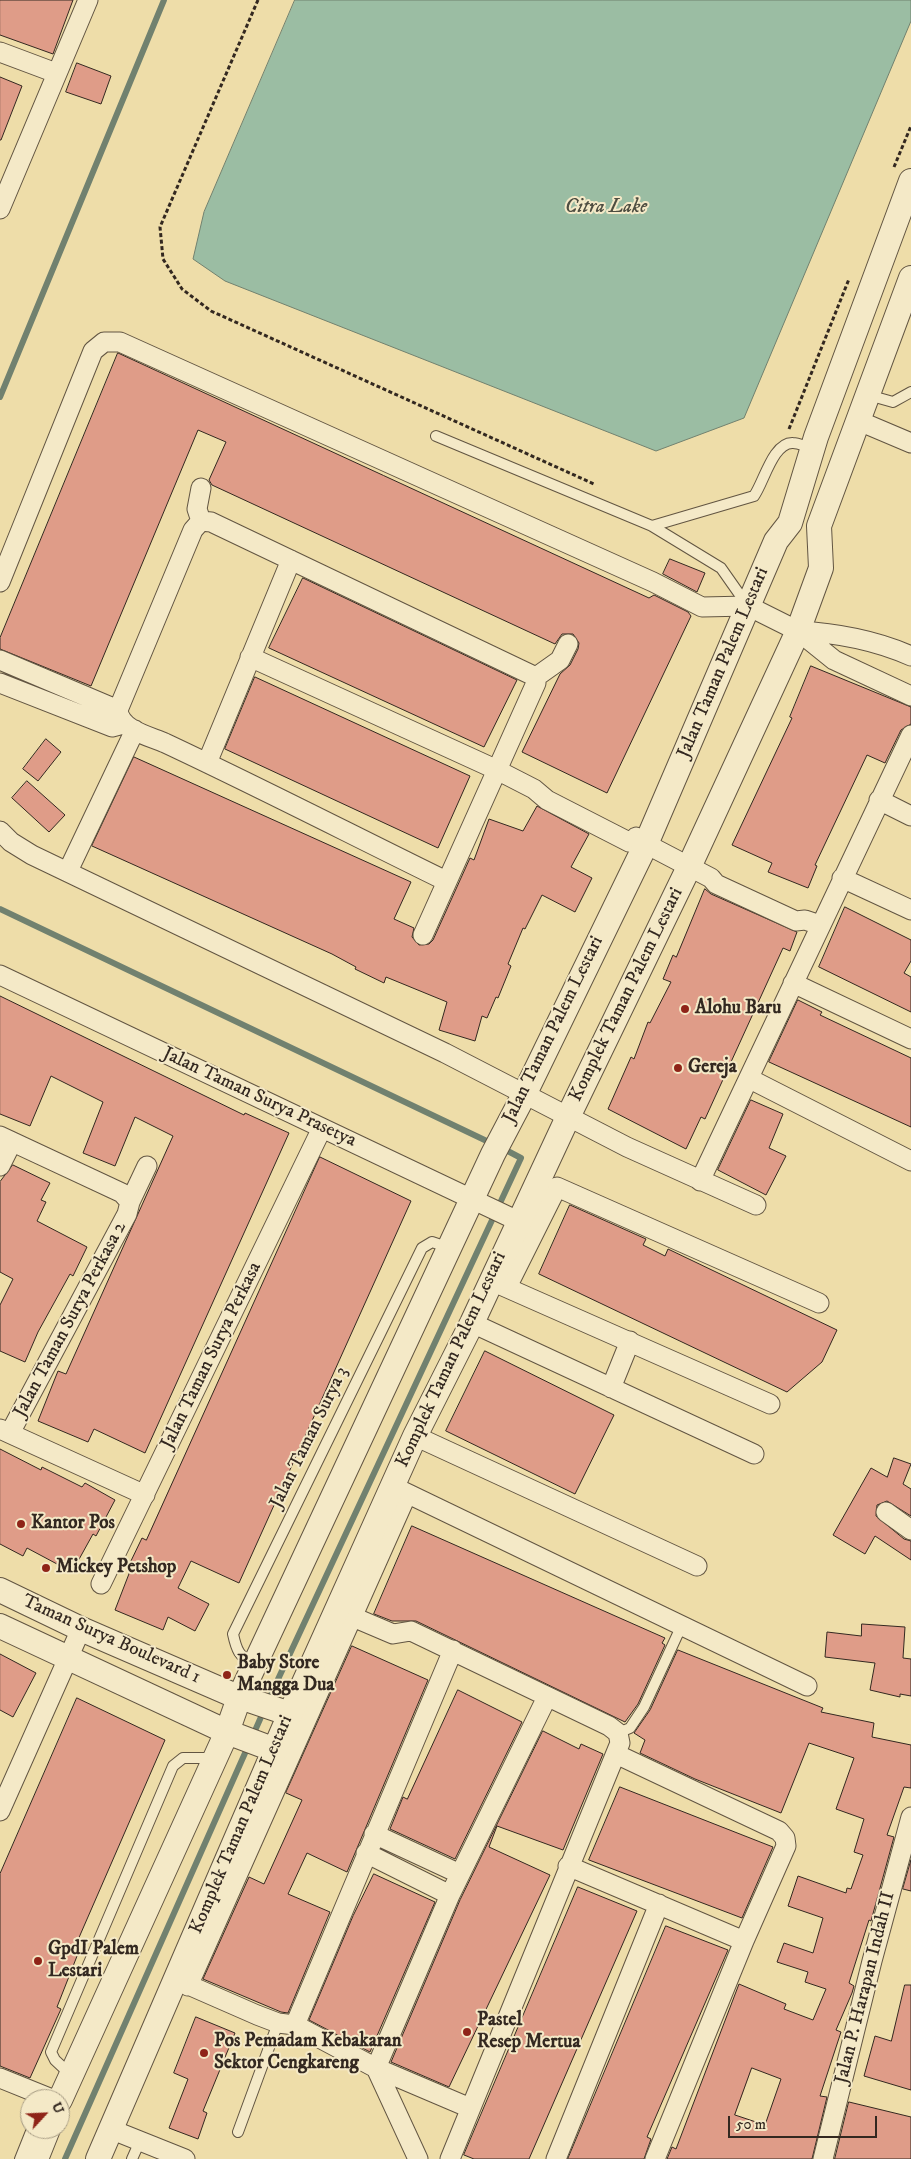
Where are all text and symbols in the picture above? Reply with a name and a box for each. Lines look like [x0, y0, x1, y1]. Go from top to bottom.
water label: Citra Lake [565, 196, 647, 220]
street label: Jalan Taman Palem Lestari [673, 564, 775, 762]
street label: Komplek Taman Palem Lestari [565, 884, 689, 1106]
street label: Jalan Taman Palem Lestari [499, 933, 609, 1127]
place label: Alohu Baru [695, 998, 781, 1020]
marker: Alohu Baru [679, 1003, 691, 1015]
street label: Jalan Taman Surya Prasetya [159, 1043, 359, 1153]
place label: Gereja [688, 1057, 737, 1079]
marker: Gereja [672, 1062, 684, 1074]
street label: Jalan Taman Surya Perkasa 2 [10, 1218, 132, 1422]
street label: Komplek Taman Palem Lestari [392, 1249, 512, 1471]
street label: Jalan Taman Surya Perkasa [157, 1259, 267, 1453]
street label: Jalan Taman Surya 3 [266, 1364, 354, 1512]
place label: Kantor Pos [31, 1513, 115, 1535]
marker: Kantor Pos [15, 1518, 27, 1530]
place label: Mickey Petshop [56, 1557, 176, 1579]
marker: Mickey Petshop [40, 1562, 52, 1574]
street label: Taman Surya Boulevard 1 [18, 1590, 204, 1690]
place label: Baby Store Mangga Dua [237, 1653, 334, 1697]
marker: Baby Store Mangga Dua [221, 1669, 233, 1681]
street label: Komplek Taman Palem Lestari [186, 1712, 298, 1938]
street label: Jalan P. Harapan Indah II [831, 1889, 901, 2087]
place label: GpdI Palem Lestari [48, 1939, 139, 1983]
marker: GpdI Palem Lestari [32, 1955, 44, 1967]
place label: Pastel Resep Mertua [477, 2010, 581, 2054]
marker: Pastel Resep Mertua [461, 2026, 473, 2038]
place label: Pos Pemadam Kebakaran Sektor Cengkareng [214, 2031, 402, 2075]
marker: Pos Pemadam Kebakaran Sektor Cengkareng [198, 2047, 210, 2059]
north arrow [20, 2089, 70, 2139]
text: U [47, 2099, 68, 2117]
scale bar [731, 2106, 880, 2138]
text: 50 m [736, 2115, 766, 2134]

